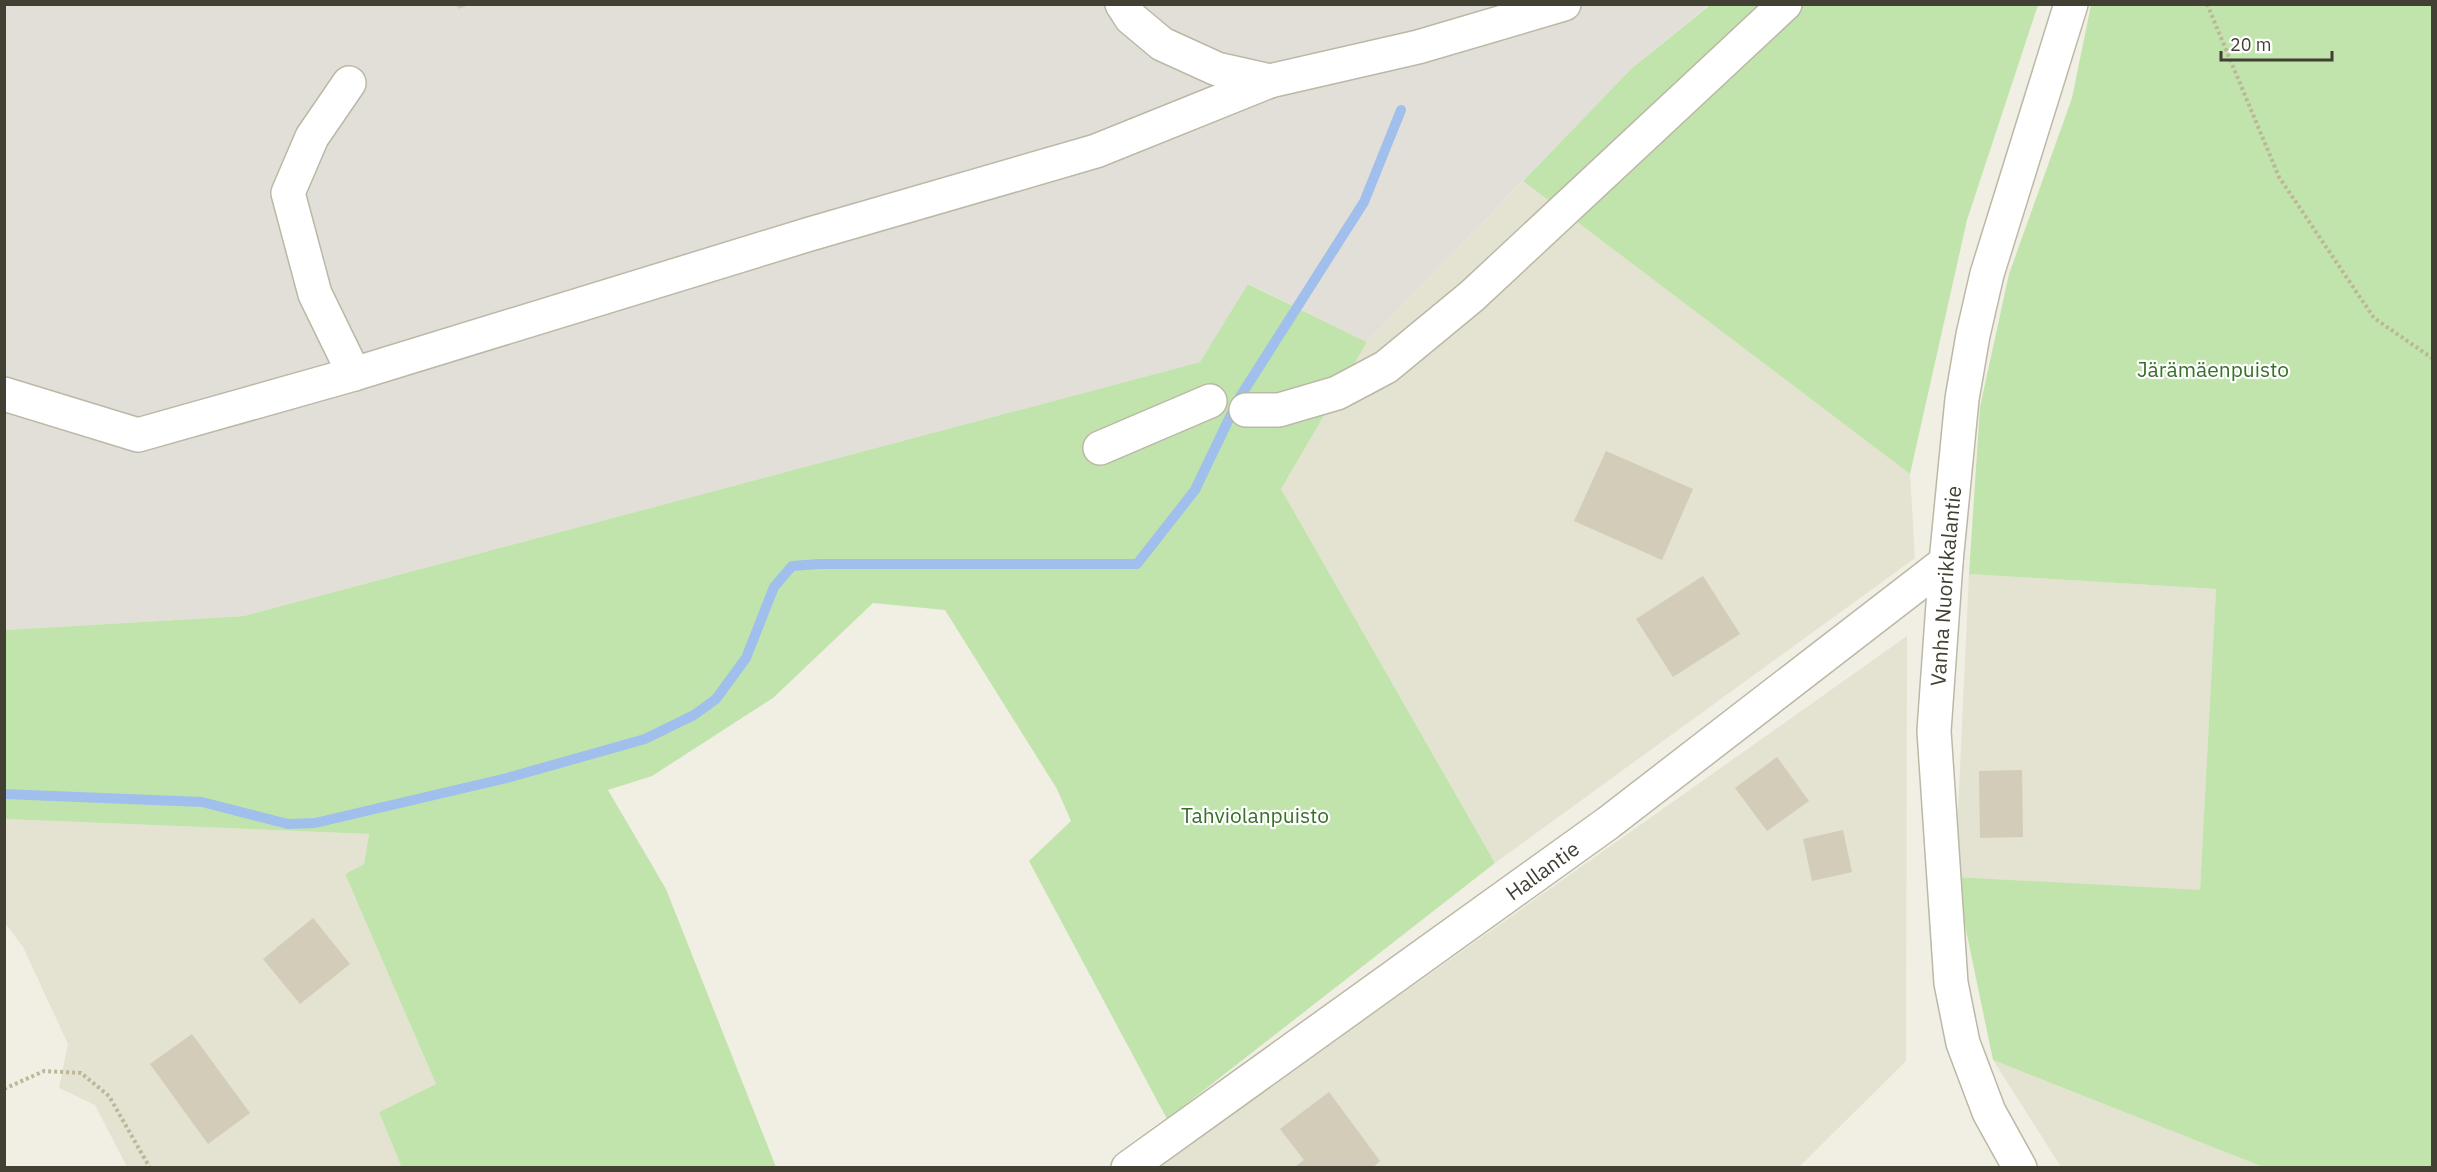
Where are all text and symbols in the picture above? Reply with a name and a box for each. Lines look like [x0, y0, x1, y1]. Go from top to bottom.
scale bar [2221, 24, 2332, 62]
text: 20 m [2230, 33, 2272, 56]
park label: Järämäenpuisto [2137, 355, 2289, 383]
street label: Vanha Nuorikkalantie [1923, 484, 1967, 687]
park label: Tahviolanpuisto [1181, 801, 1329, 829]
street label: Hallantie [1500, 834, 1585, 906]

